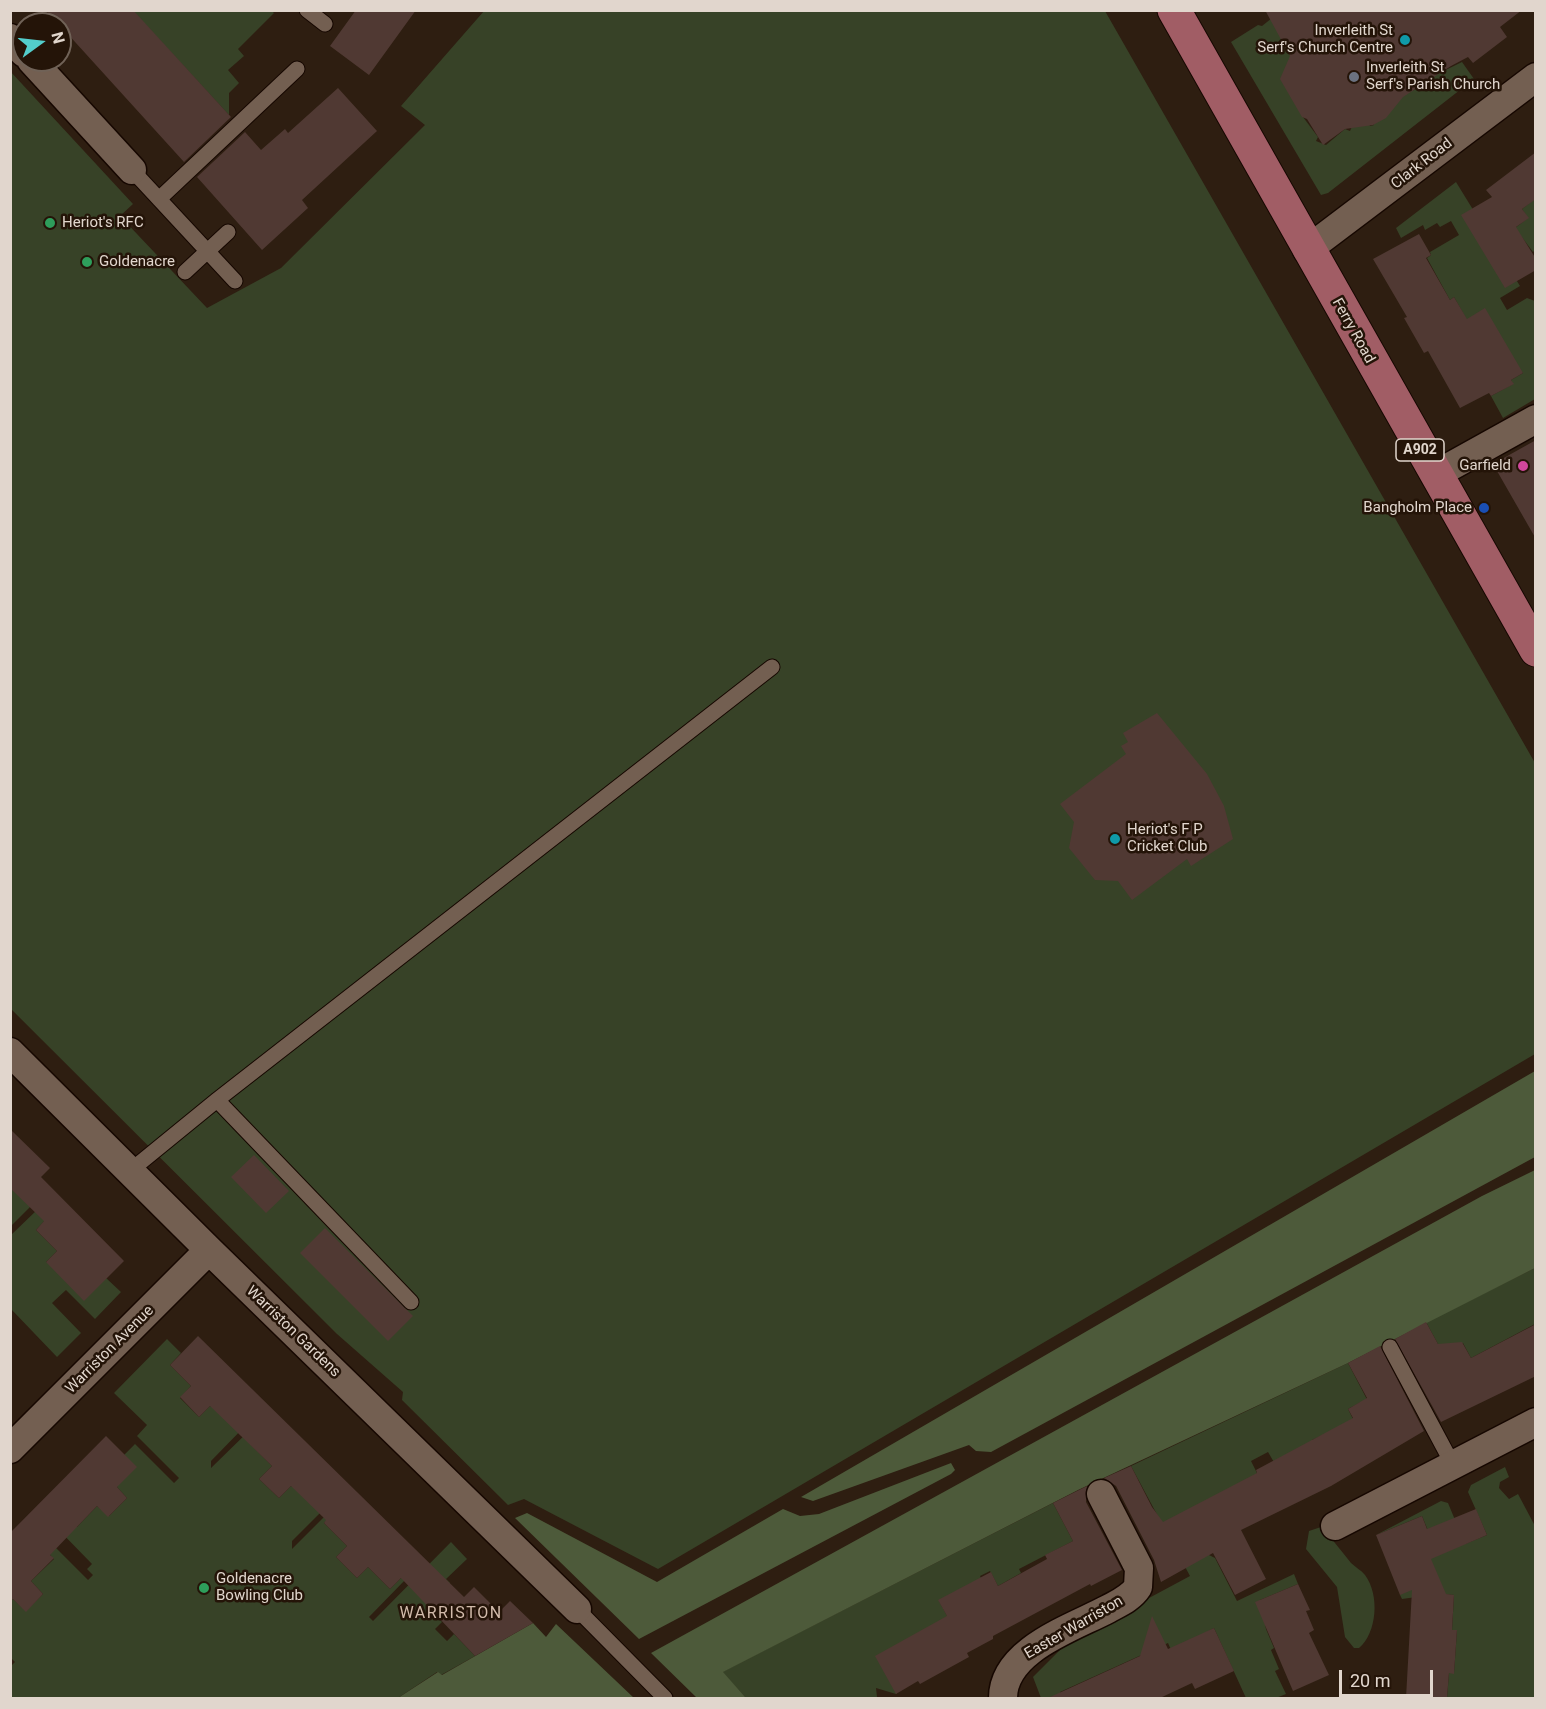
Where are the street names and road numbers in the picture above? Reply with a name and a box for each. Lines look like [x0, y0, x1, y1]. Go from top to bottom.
street label: Clark Road [1388, 135, 1456, 193]
street label: Ferry Road [1328, 295, 1378, 367]
road number: A902 [1396, 439, 1444, 461]
street label: Warriston Gardens [242, 1283, 344, 1381]
street label: Warriston Avenue [62, 1302, 158, 1398]
street label: Easter Warriston [1022, 1593, 1126, 1663]

